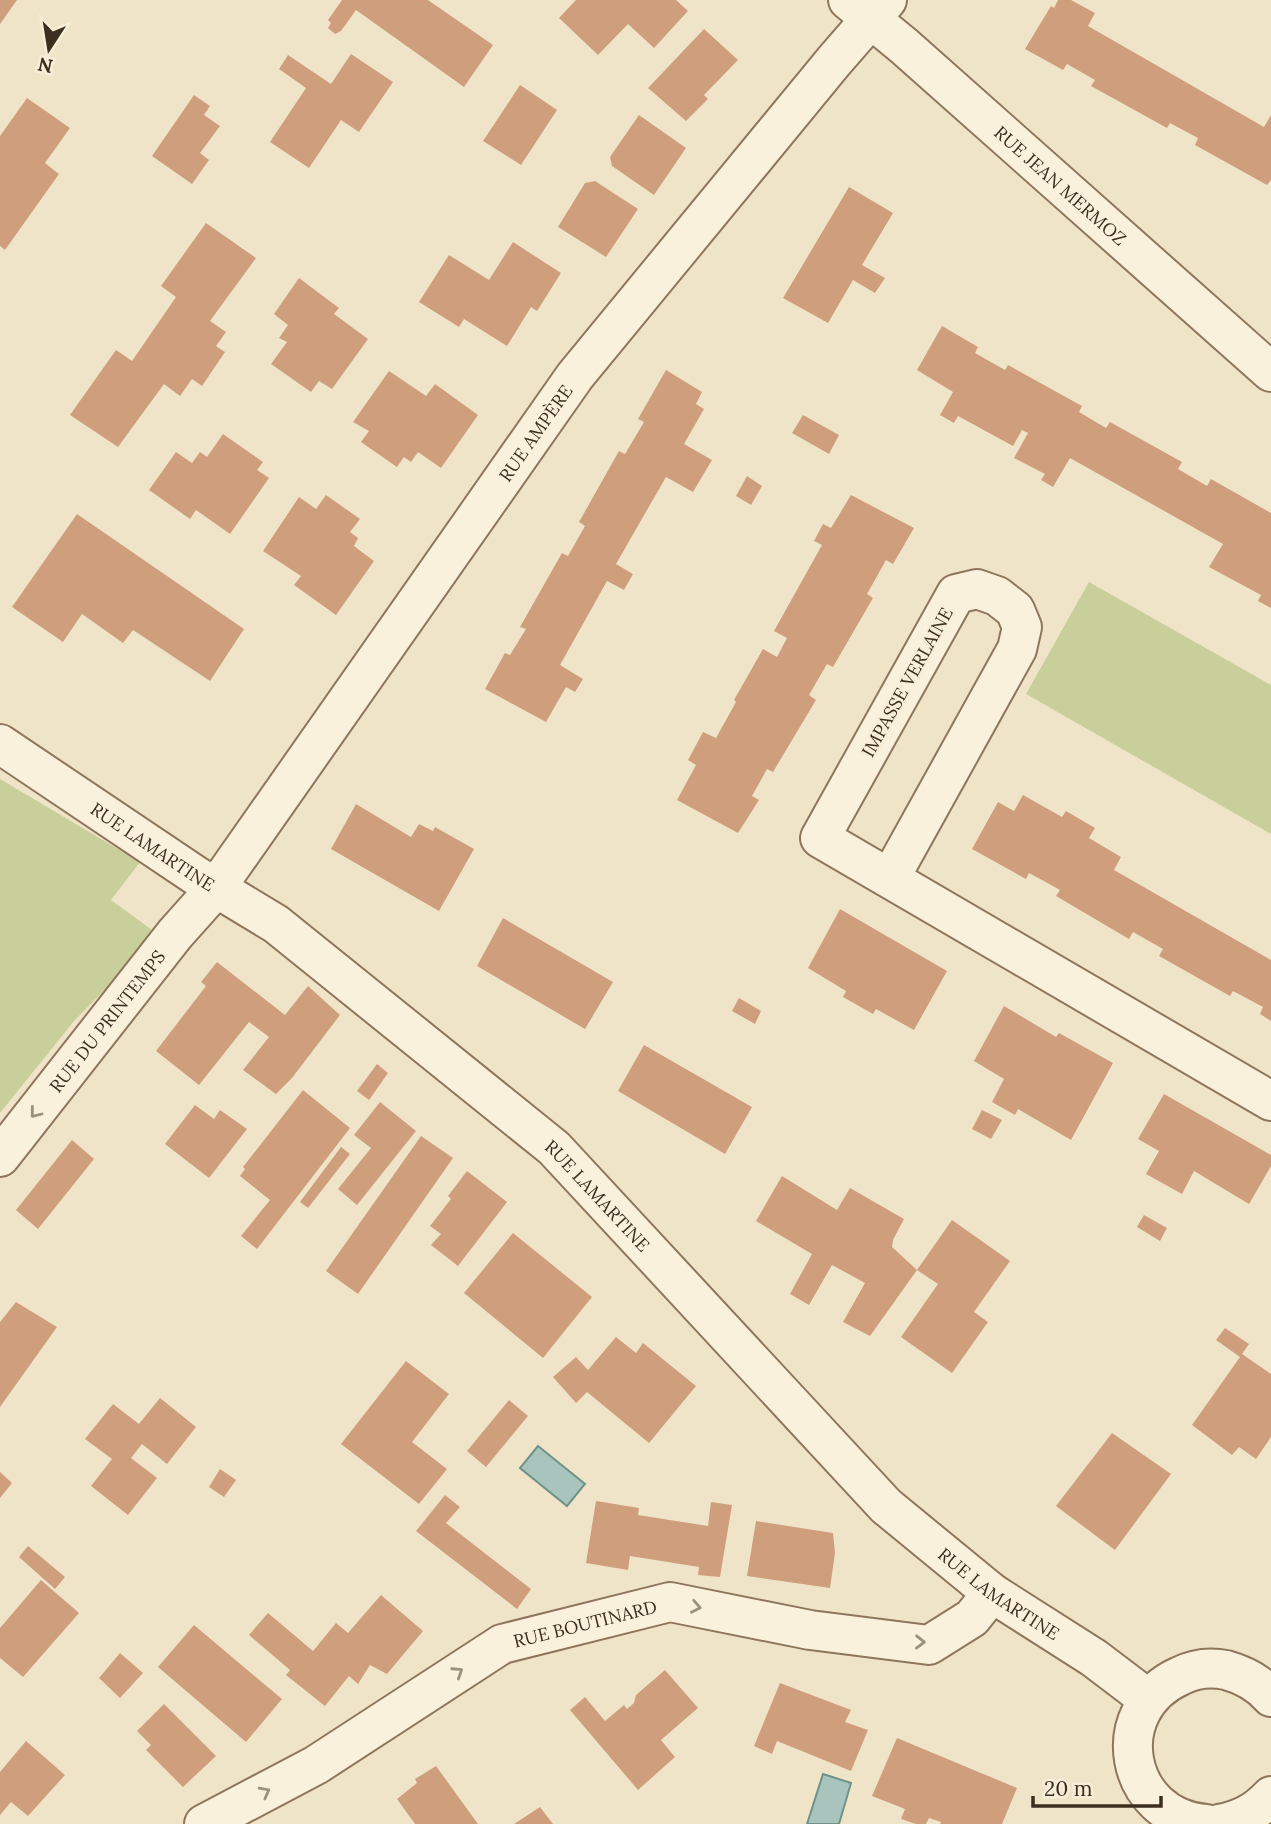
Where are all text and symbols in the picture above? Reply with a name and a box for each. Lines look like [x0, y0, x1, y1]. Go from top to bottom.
north arrow [14, 14, 84, 84]
text: N [35, 52, 55, 79]
street label: RUE JEAN MERMOZ [990, 120, 1132, 250]
street label: RUE AMPÈRE [493, 380, 577, 486]
street label: IMPASSE VERLAINE [856, 603, 958, 761]
street label: RUE LAMARTINE [86, 797, 219, 896]
street label: RUE DU PRINTEMPS [44, 945, 170, 1097]
one-way arrow [30, 1105, 43, 1117]
street label: RUE LAMARTINE [541, 1134, 655, 1256]
street label: RUE LAMARTINE [934, 1542, 1064, 1645]
street label: RUE BOUTINARD [511, 1594, 659, 1652]
one-way arrow [690, 1599, 702, 1614]
one-way arrow [915, 1635, 926, 1650]
one-way arrow [450, 1668, 463, 1681]
scale bar [1033, 1764, 1161, 1808]
text: 20 m [1044, 1775, 1093, 1802]
one-way arrow [257, 1787, 270, 1800]

